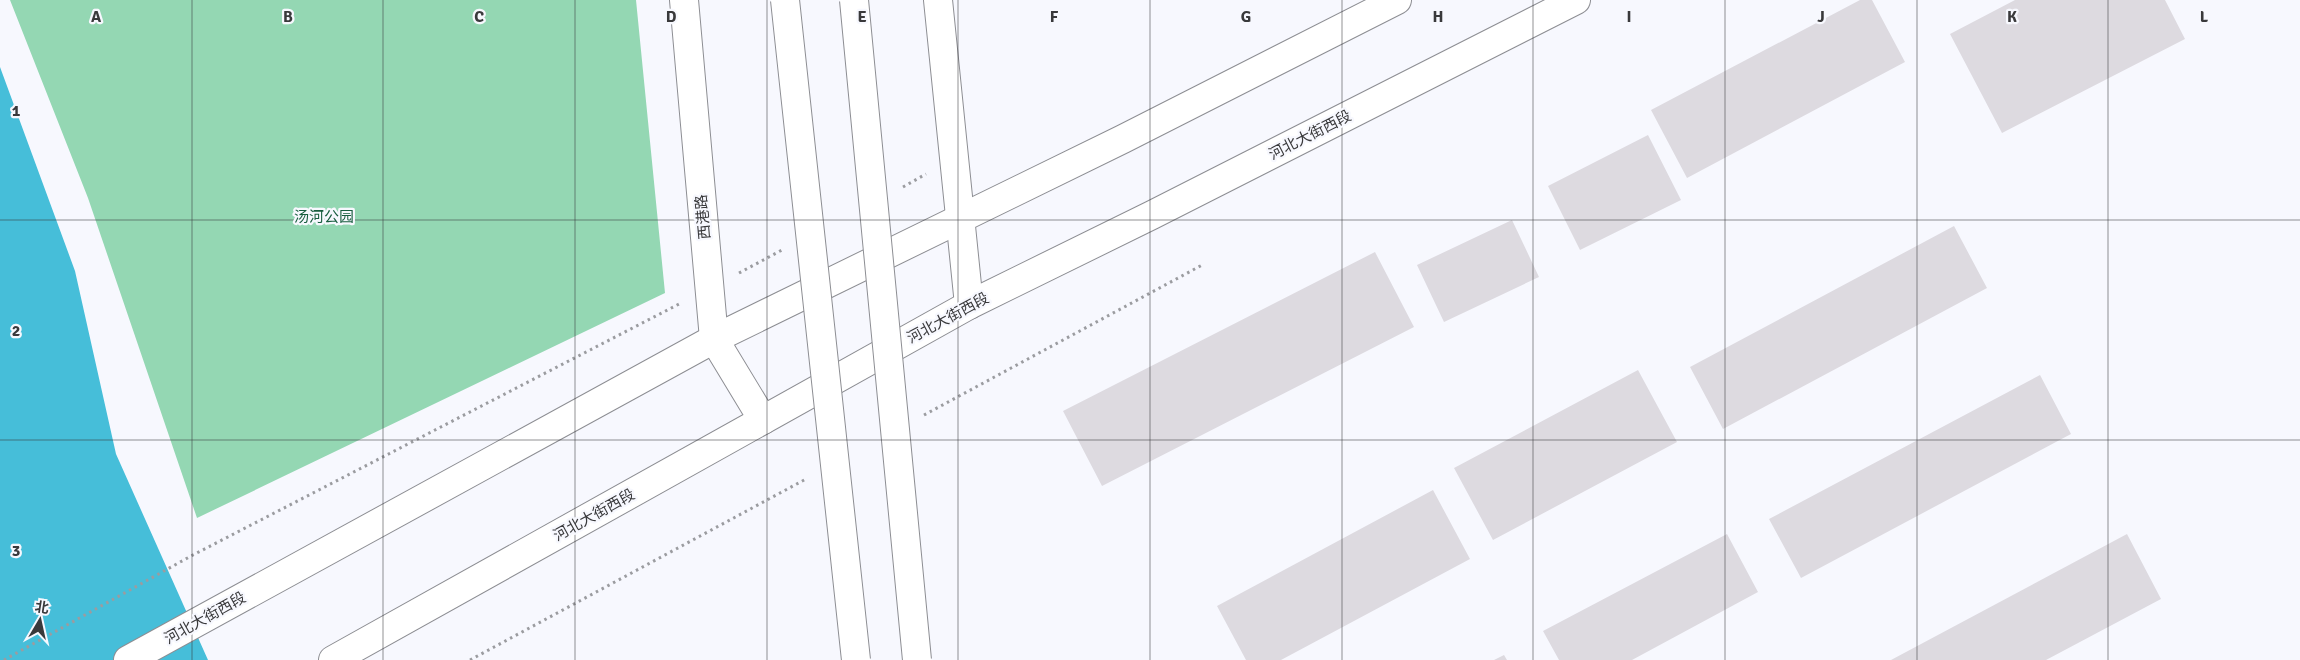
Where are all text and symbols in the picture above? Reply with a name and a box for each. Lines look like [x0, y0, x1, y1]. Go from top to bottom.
text: A [91, 7, 102, 27]
text: B [283, 7, 293, 27]
text: C [474, 7, 484, 27]
text: D [666, 7, 677, 27]
text: E [857, 7, 867, 27]
text: F [1050, 7, 1059, 27]
text: G [1241, 7, 1251, 27]
text: H [1433, 7, 1443, 27]
text: I [1626, 7, 1632, 27]
text: J [1817, 7, 1825, 27]
text: K [2007, 7, 2017, 27]
text: L [2200, 7, 2209, 27]
text: 1 [12, 101, 21, 121]
street label: 河北大街西段 [1266, 107, 1354, 163]
street label: 西港路 [692, 194, 714, 240]
park label: 汤河公园 [294, 208, 354, 226]
street label: 河北大街西段 [904, 289, 992, 347]
text: 2 [12, 321, 20, 341]
street label: 河北大街西段 [550, 485, 638, 545]
text: 3 [12, 541, 20, 561]
street label: 河北大街西段 [161, 588, 249, 648]
north arrow [15, 595, 65, 645]
text: 北 [34, 598, 50, 617]

